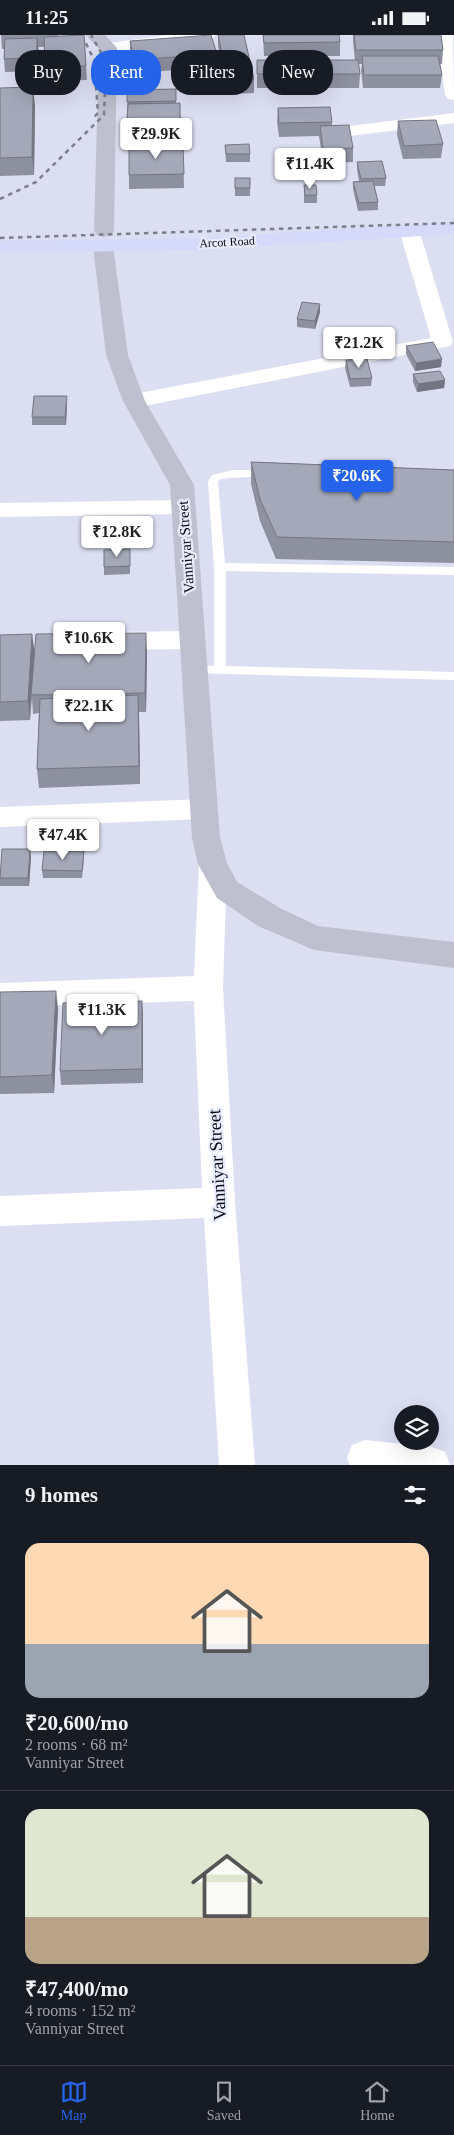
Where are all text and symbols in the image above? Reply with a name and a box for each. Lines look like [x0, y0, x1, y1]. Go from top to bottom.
text: 11:25 [25, 7, 68, 28]
chip: Buy [15, 50, 81, 95]
chip: Rent [91, 50, 161, 95]
chip: Filters [171, 50, 253, 95]
chip: New [263, 50, 333, 95]
pin: ₹29.9K [115, 117, 197, 160]
text: ₹29.9K [131, 125, 181, 142]
pin: ₹11.4K [269, 147, 351, 190]
text: ₹11.4K [286, 155, 334, 172]
street label: Arcot Road [199, 234, 255, 250]
pin: ₹21.2K [318, 327, 400, 369]
text: ₹21.2K [334, 334, 384, 351]
pin: ₹20.6K [316, 459, 398, 502]
text: ₹20.6K [332, 467, 382, 484]
street label: Vanniyar Street [175, 499, 197, 594]
pin: ₹12.8K [76, 515, 158, 558]
text: ₹12.8K [92, 523, 142, 540]
pin: ₹10.6K [48, 621, 130, 664]
text: ₹10.6K [64, 629, 114, 646]
pin: ₹22.1K [48, 689, 130, 732]
text: ₹22.1K [64, 697, 114, 714]
pin: ₹47.4K [22, 819, 104, 861]
text: ₹47.4K [38, 826, 88, 843]
pin: ₹11.3K [61, 993, 143, 1036]
text: ₹11.3K [78, 1001, 126, 1018]
street label: Vanniyar Street [204, 1109, 230, 1221]
map controls [394, 1405, 439, 1450]
button: layers [394, 1405, 439, 1450]
icon: filters [401, 1481, 429, 1509]
text: 9 homes [25, 1483, 98, 1507]
icon: home [182, 1576, 272, 1666]
text: ₹20,600/mo [25, 1711, 129, 1735]
text: 2 rooms · 68 m² [25, 1736, 128, 1753]
text: Vanniyar Street [25, 1754, 124, 1771]
icon: home [182, 1841, 272, 1931]
text: ₹47,400/mo [25, 1977, 129, 2001]
text: 4 rooms · 152 m² [25, 2002, 136, 2019]
text: Vanniyar Street [25, 2020, 124, 2037]
tab: Map [60, 2078, 88, 2124]
tab: Saved [207, 2078, 241, 2124]
tab: Home [360, 2078, 394, 2124]

